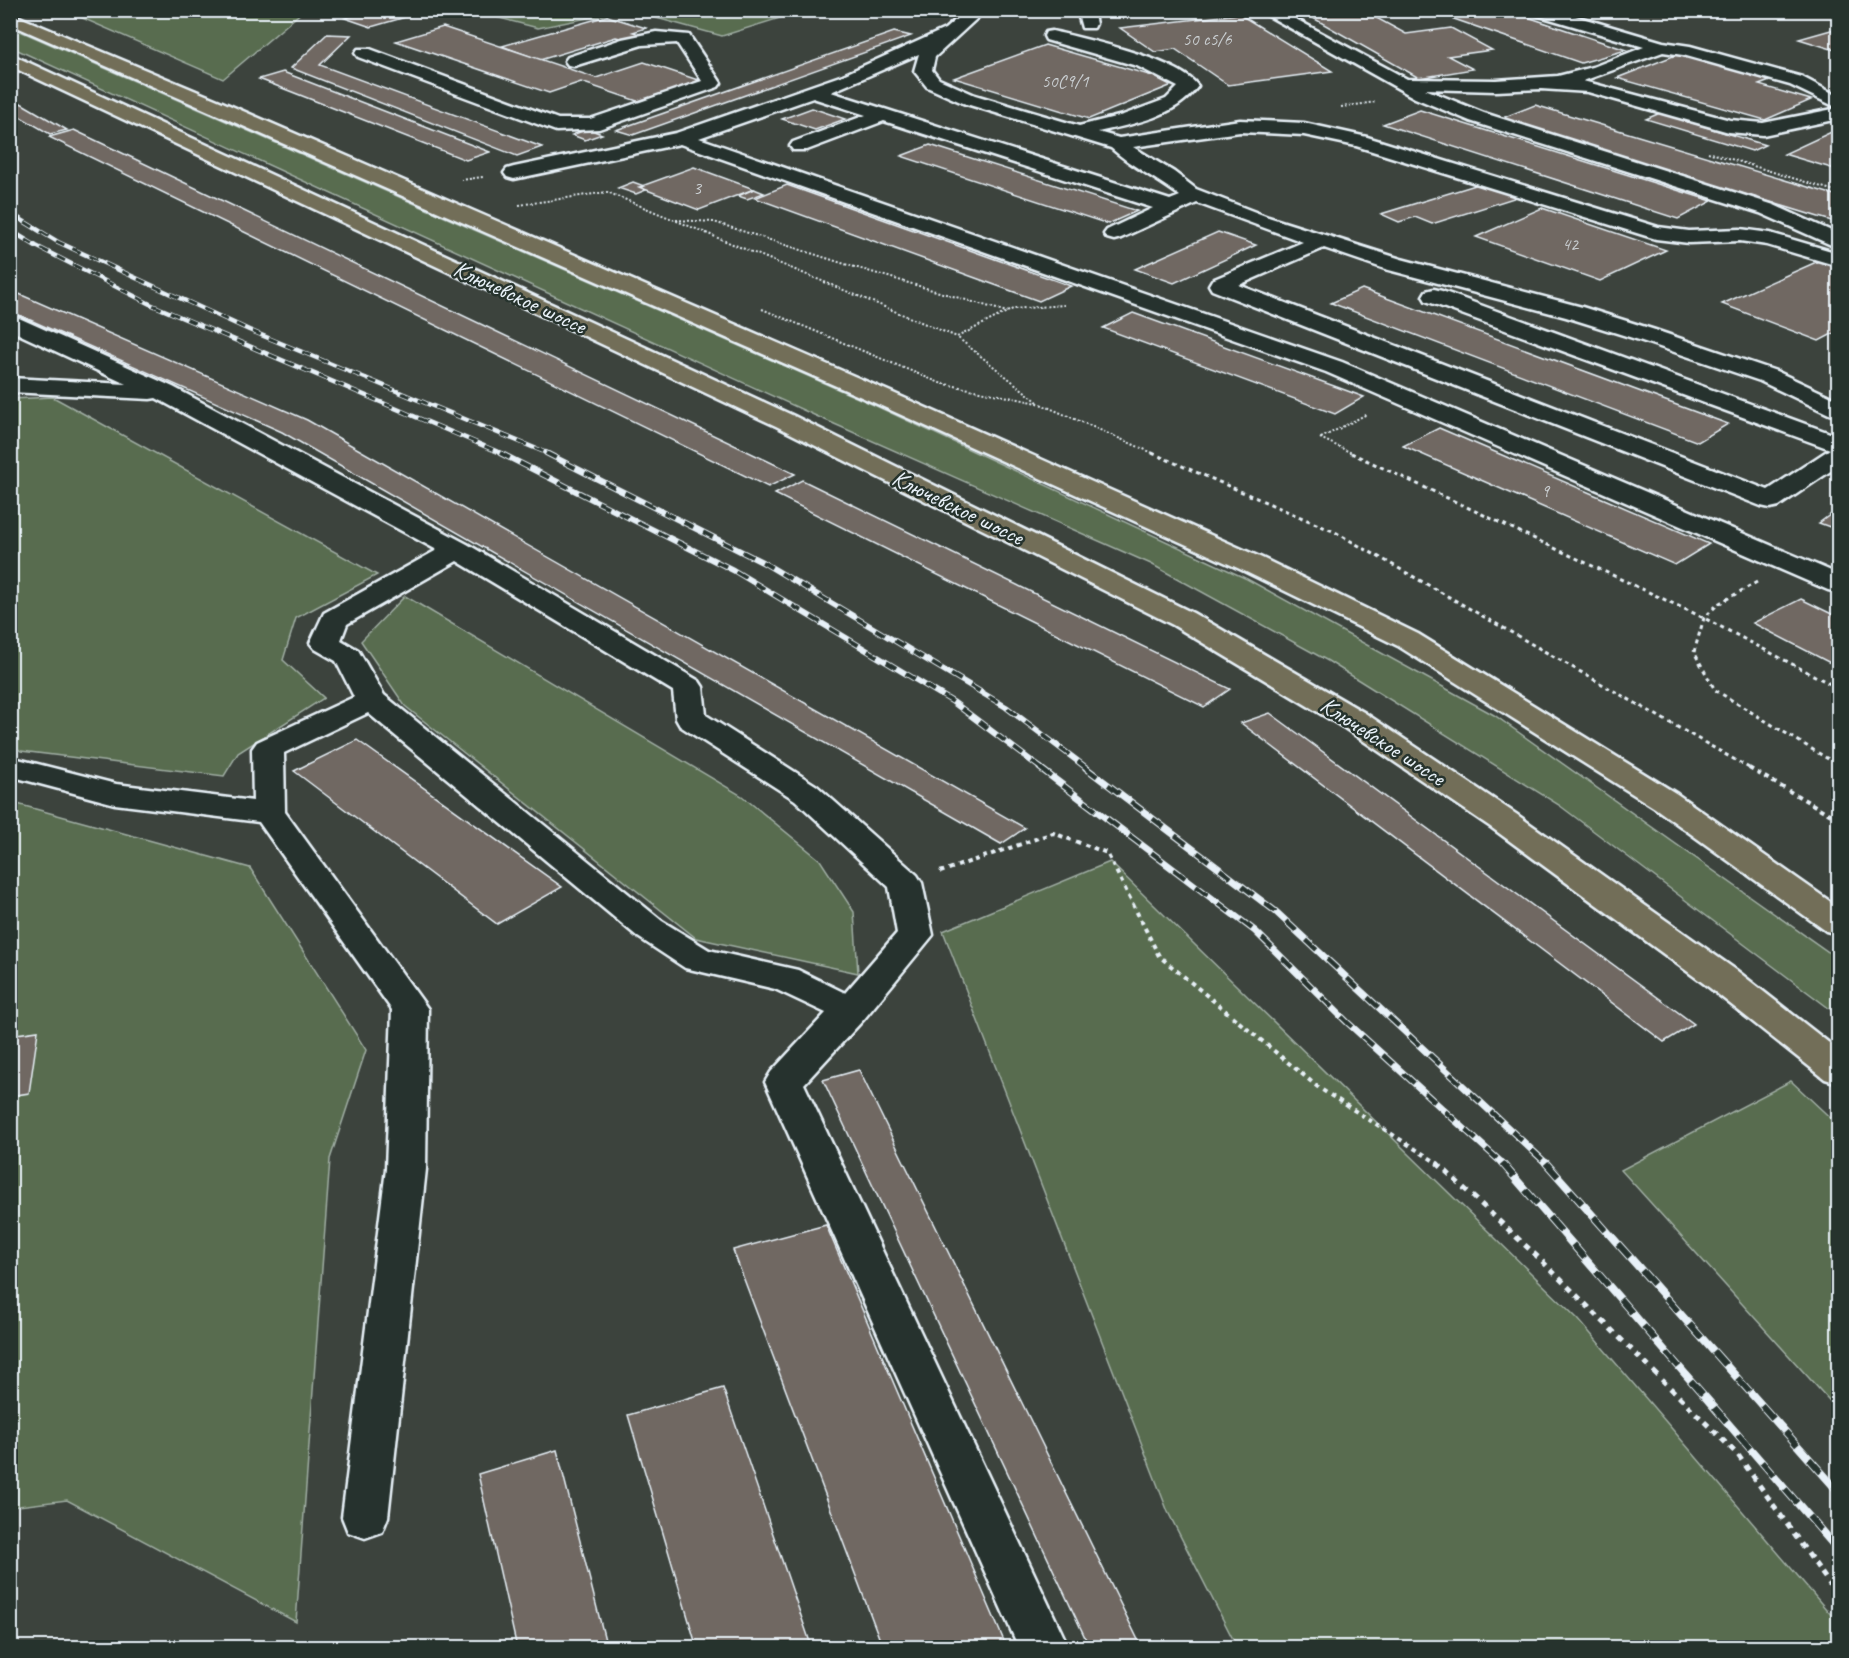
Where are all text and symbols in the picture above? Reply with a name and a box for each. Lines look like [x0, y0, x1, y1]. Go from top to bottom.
house number: 50 с5/6 [1182, 28, 1232, 50]
house number: 50С9/1 [1041, 70, 1089, 92]
house number: 3 [693, 177, 703, 199]
house number: 42 [1562, 233, 1580, 255]
street label: Ключевское шоссе [449, 253, 593, 342]
street label: Ключевское шоссе [887, 462, 1031, 553]
house number: 9 [1541, 480, 1551, 502]
street label: Ключевское шоссе [1315, 690, 1453, 794]

